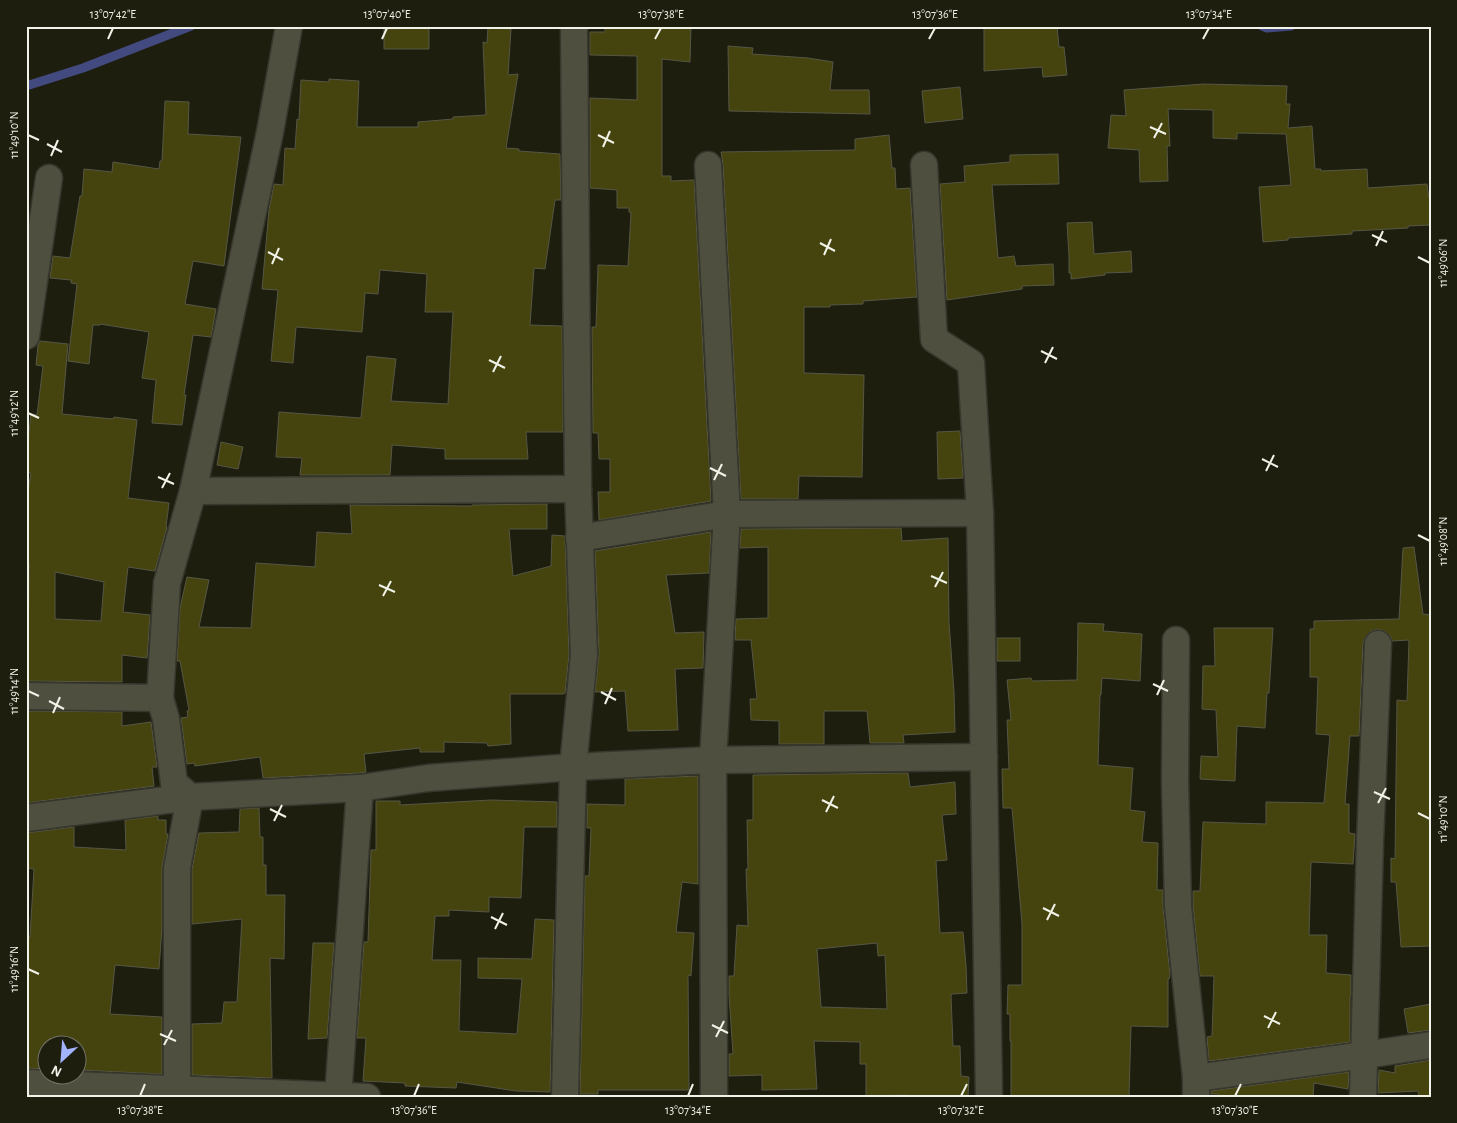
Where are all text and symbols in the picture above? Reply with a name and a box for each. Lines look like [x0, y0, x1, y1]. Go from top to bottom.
text: 13°07'42"E [90, 8, 136, 20]
text: 13°07'40"E [363, 8, 411, 20]
text: 13°07'38"E [638, 8, 684, 20]
text: 13°07'36"E [912, 8, 958, 20]
text: 13°07'34"E [1186, 8, 1232, 20]
text: 11°49'10"N [8, 111, 20, 159]
text: 11°49'06"N [1437, 239, 1449, 287]
text: 11°49'12"N [8, 390, 20, 436]
text: 11°49'08"N [1437, 517, 1449, 565]
text: 11°49'14"N [8, 668, 20, 714]
text: 11°49'10"N [1437, 795, 1449, 843]
text: 11°49'16"N [8, 946, 20, 992]
north arrow [38, 1036, 88, 1086]
text: N [49, 1062, 64, 1079]
text: 13°07'38"E [117, 1104, 163, 1116]
text: 13°07'36"E [391, 1104, 437, 1116]
text: 13°07'34"E [665, 1104, 711, 1116]
text: 13°07'32"E [938, 1104, 984, 1116]
text: 13°07'30"E [1212, 1104, 1258, 1116]

